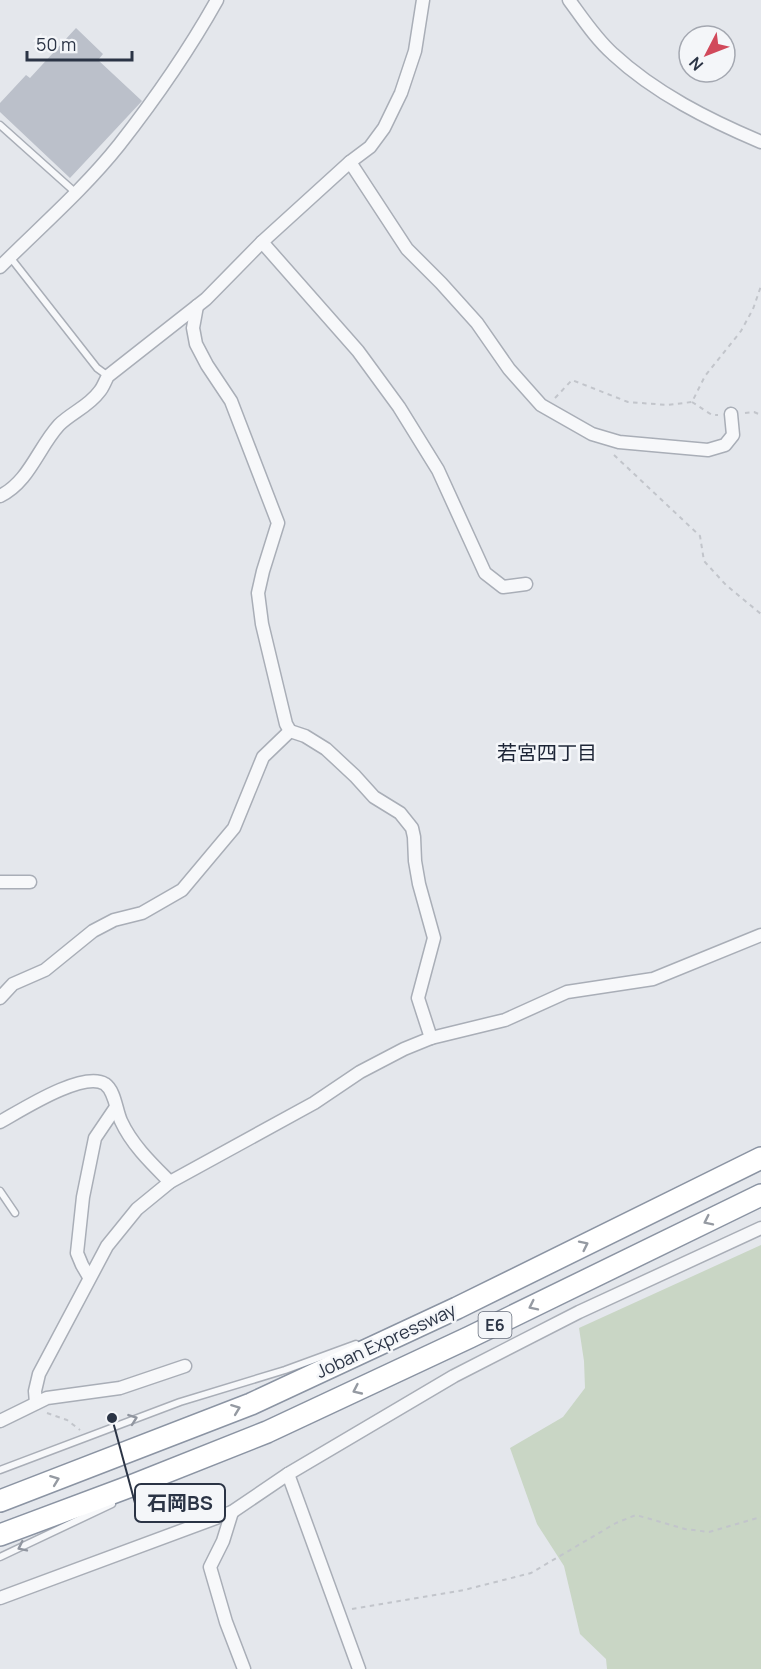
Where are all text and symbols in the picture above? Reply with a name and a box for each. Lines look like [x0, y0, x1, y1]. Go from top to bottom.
scale bar [27, 24, 132, 62]
north arrow [677, 24, 737, 84]
text: 50 m [36, 32, 76, 56]
text: N [684, 52, 708, 76]
district label: 若宮四丁目 [497, 739, 597, 766]
one-way arrow [704, 1213, 715, 1225]
one-way arrow [578, 1241, 589, 1252]
street label: Joban Expressway [312, 1297, 460, 1383]
one-way arrow [529, 1299, 540, 1311]
road number: E6 [478, 1312, 512, 1338]
one-way arrow [353, 1383, 364, 1395]
one-way arrow [230, 1404, 241, 1416]
one-way arrow [127, 1414, 138, 1427]
one-way arrow [49, 1474, 59, 1487]
callout: 石岡BS [135, 1484, 225, 1522]
text: 石岡BS [147, 1489, 213, 1516]
one-way arrow [17, 1539, 28, 1551]

